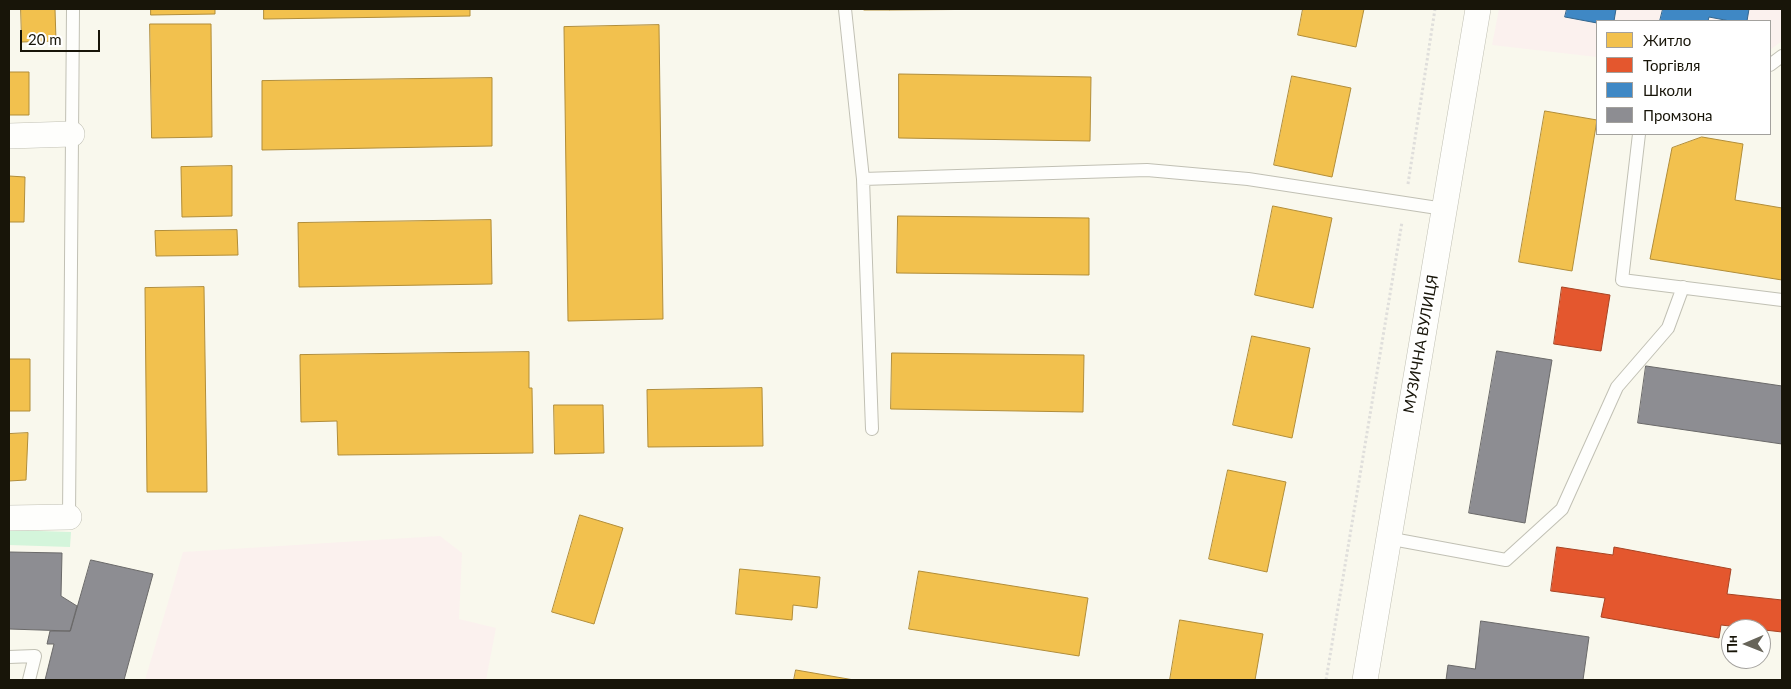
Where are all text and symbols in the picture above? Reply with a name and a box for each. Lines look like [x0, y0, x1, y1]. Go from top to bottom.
scale bar [22, 20, 102, 52]
legend [1596, 20, 1771, 135]
text: 20 m [28, 30, 62, 48]
text: Житло [1643, 31, 1691, 49]
text: Торгівля [1643, 56, 1700, 74]
text: Школи [1643, 81, 1692, 99]
text: Промзона [1643, 106, 1713, 124]
street label: МУЗИЧНА ВУЛИЦЯ [1400, 273, 1442, 415]
north arrow [1721, 619, 1771, 669]
text: Пн [1723, 635, 1740, 654]

